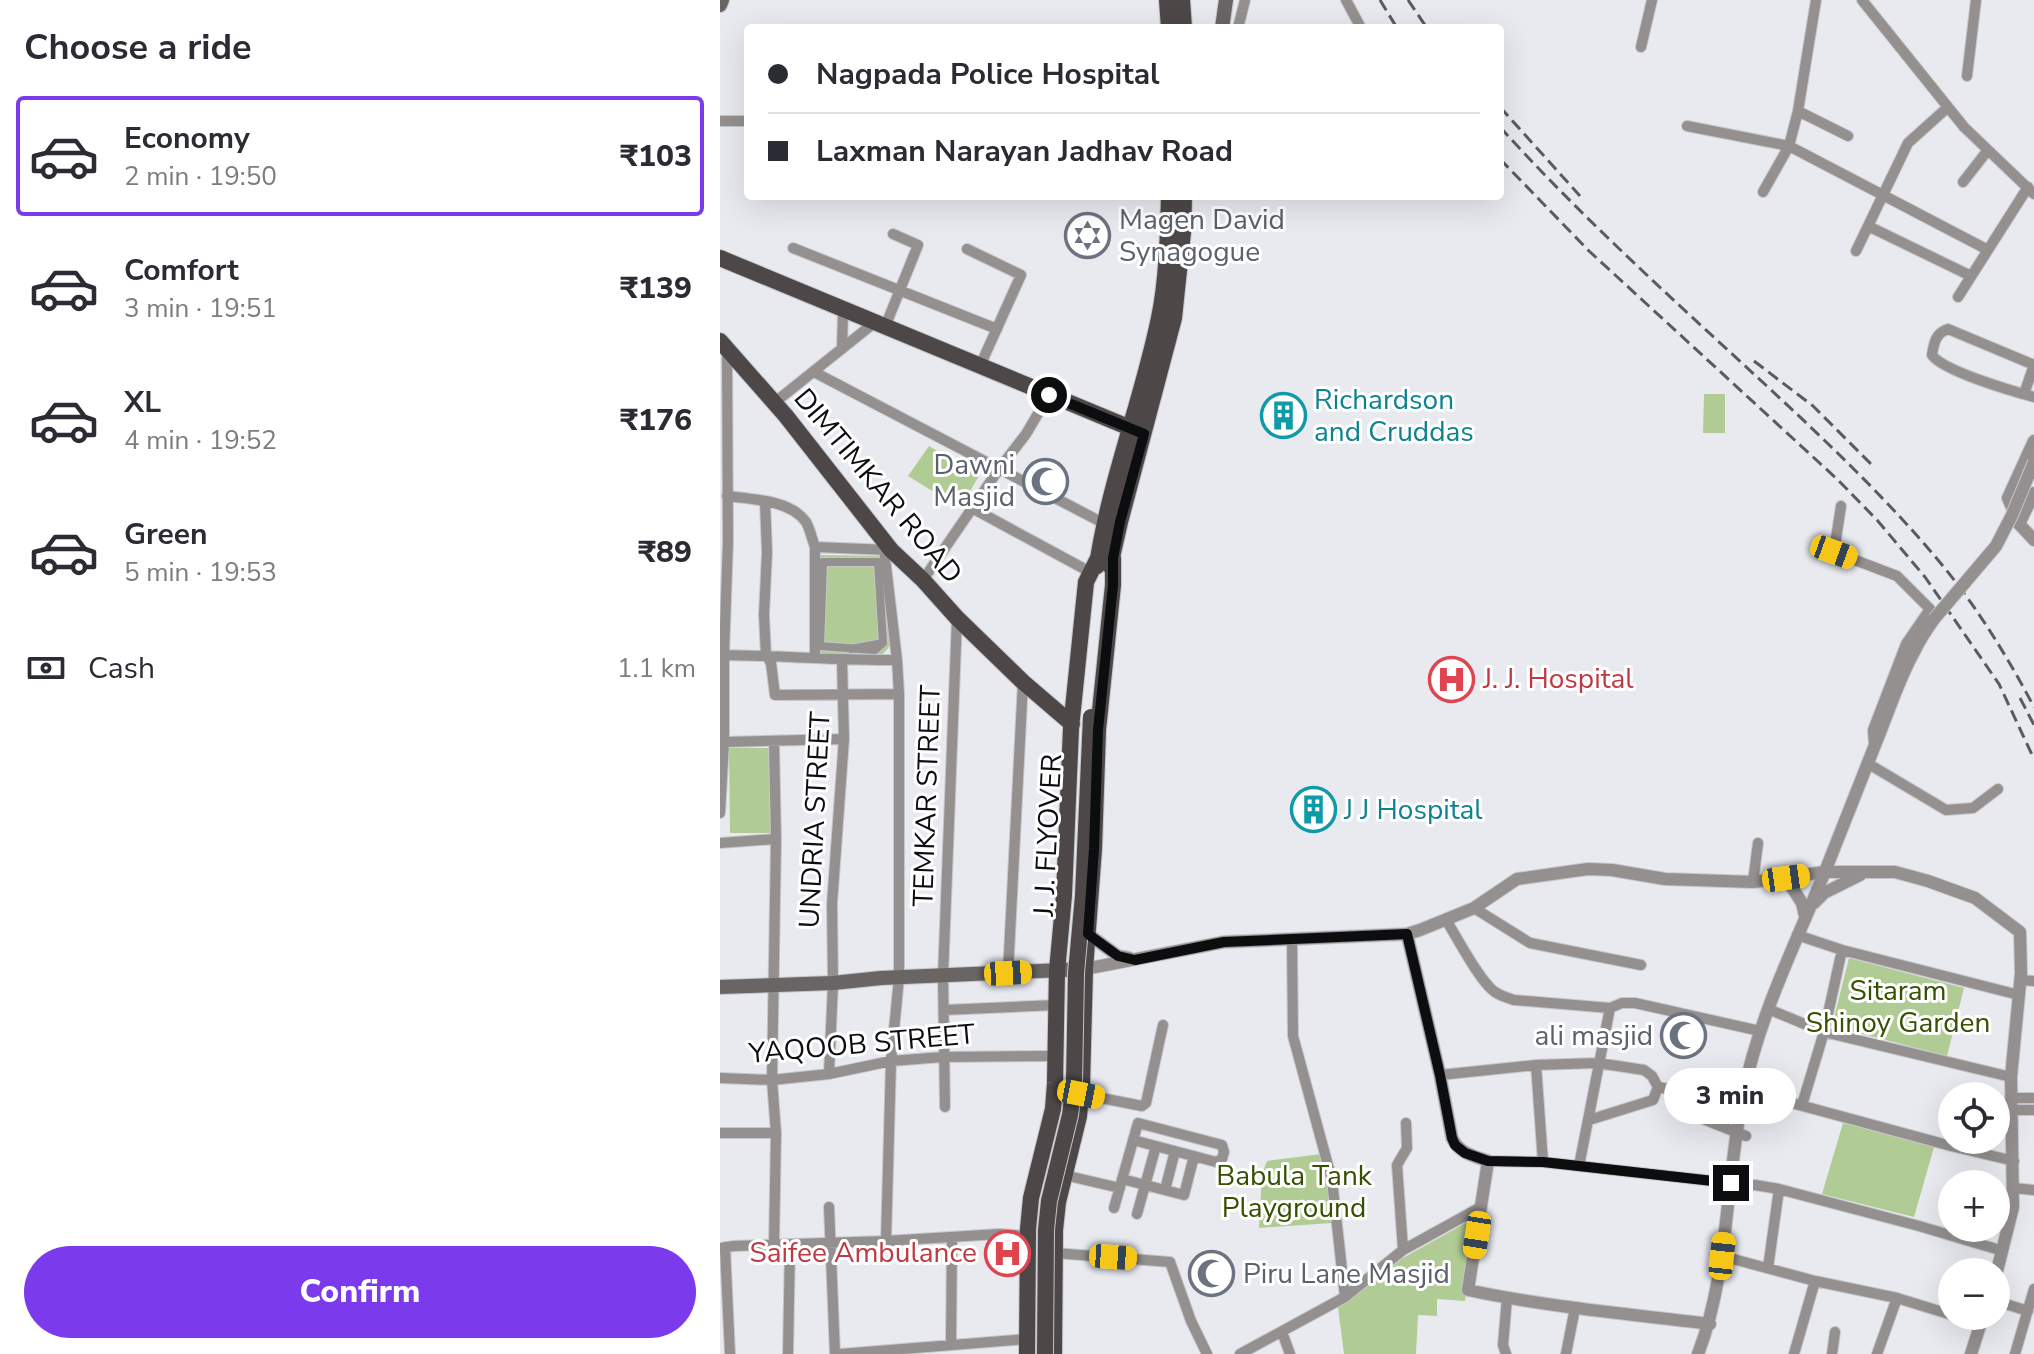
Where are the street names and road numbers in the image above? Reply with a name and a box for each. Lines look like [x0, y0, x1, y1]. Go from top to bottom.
street label: DIMTIMKAR ROAD [785, 380, 971, 592]
street label: TEMKAR STREET [904, 684, 950, 907]
street label: UNDRIA STREET [790, 711, 840, 929]
street label: J. J. FLYOVER [1025, 753, 1071, 918]
street label: YAQOOB STREET [746, 1015, 977, 1073]

